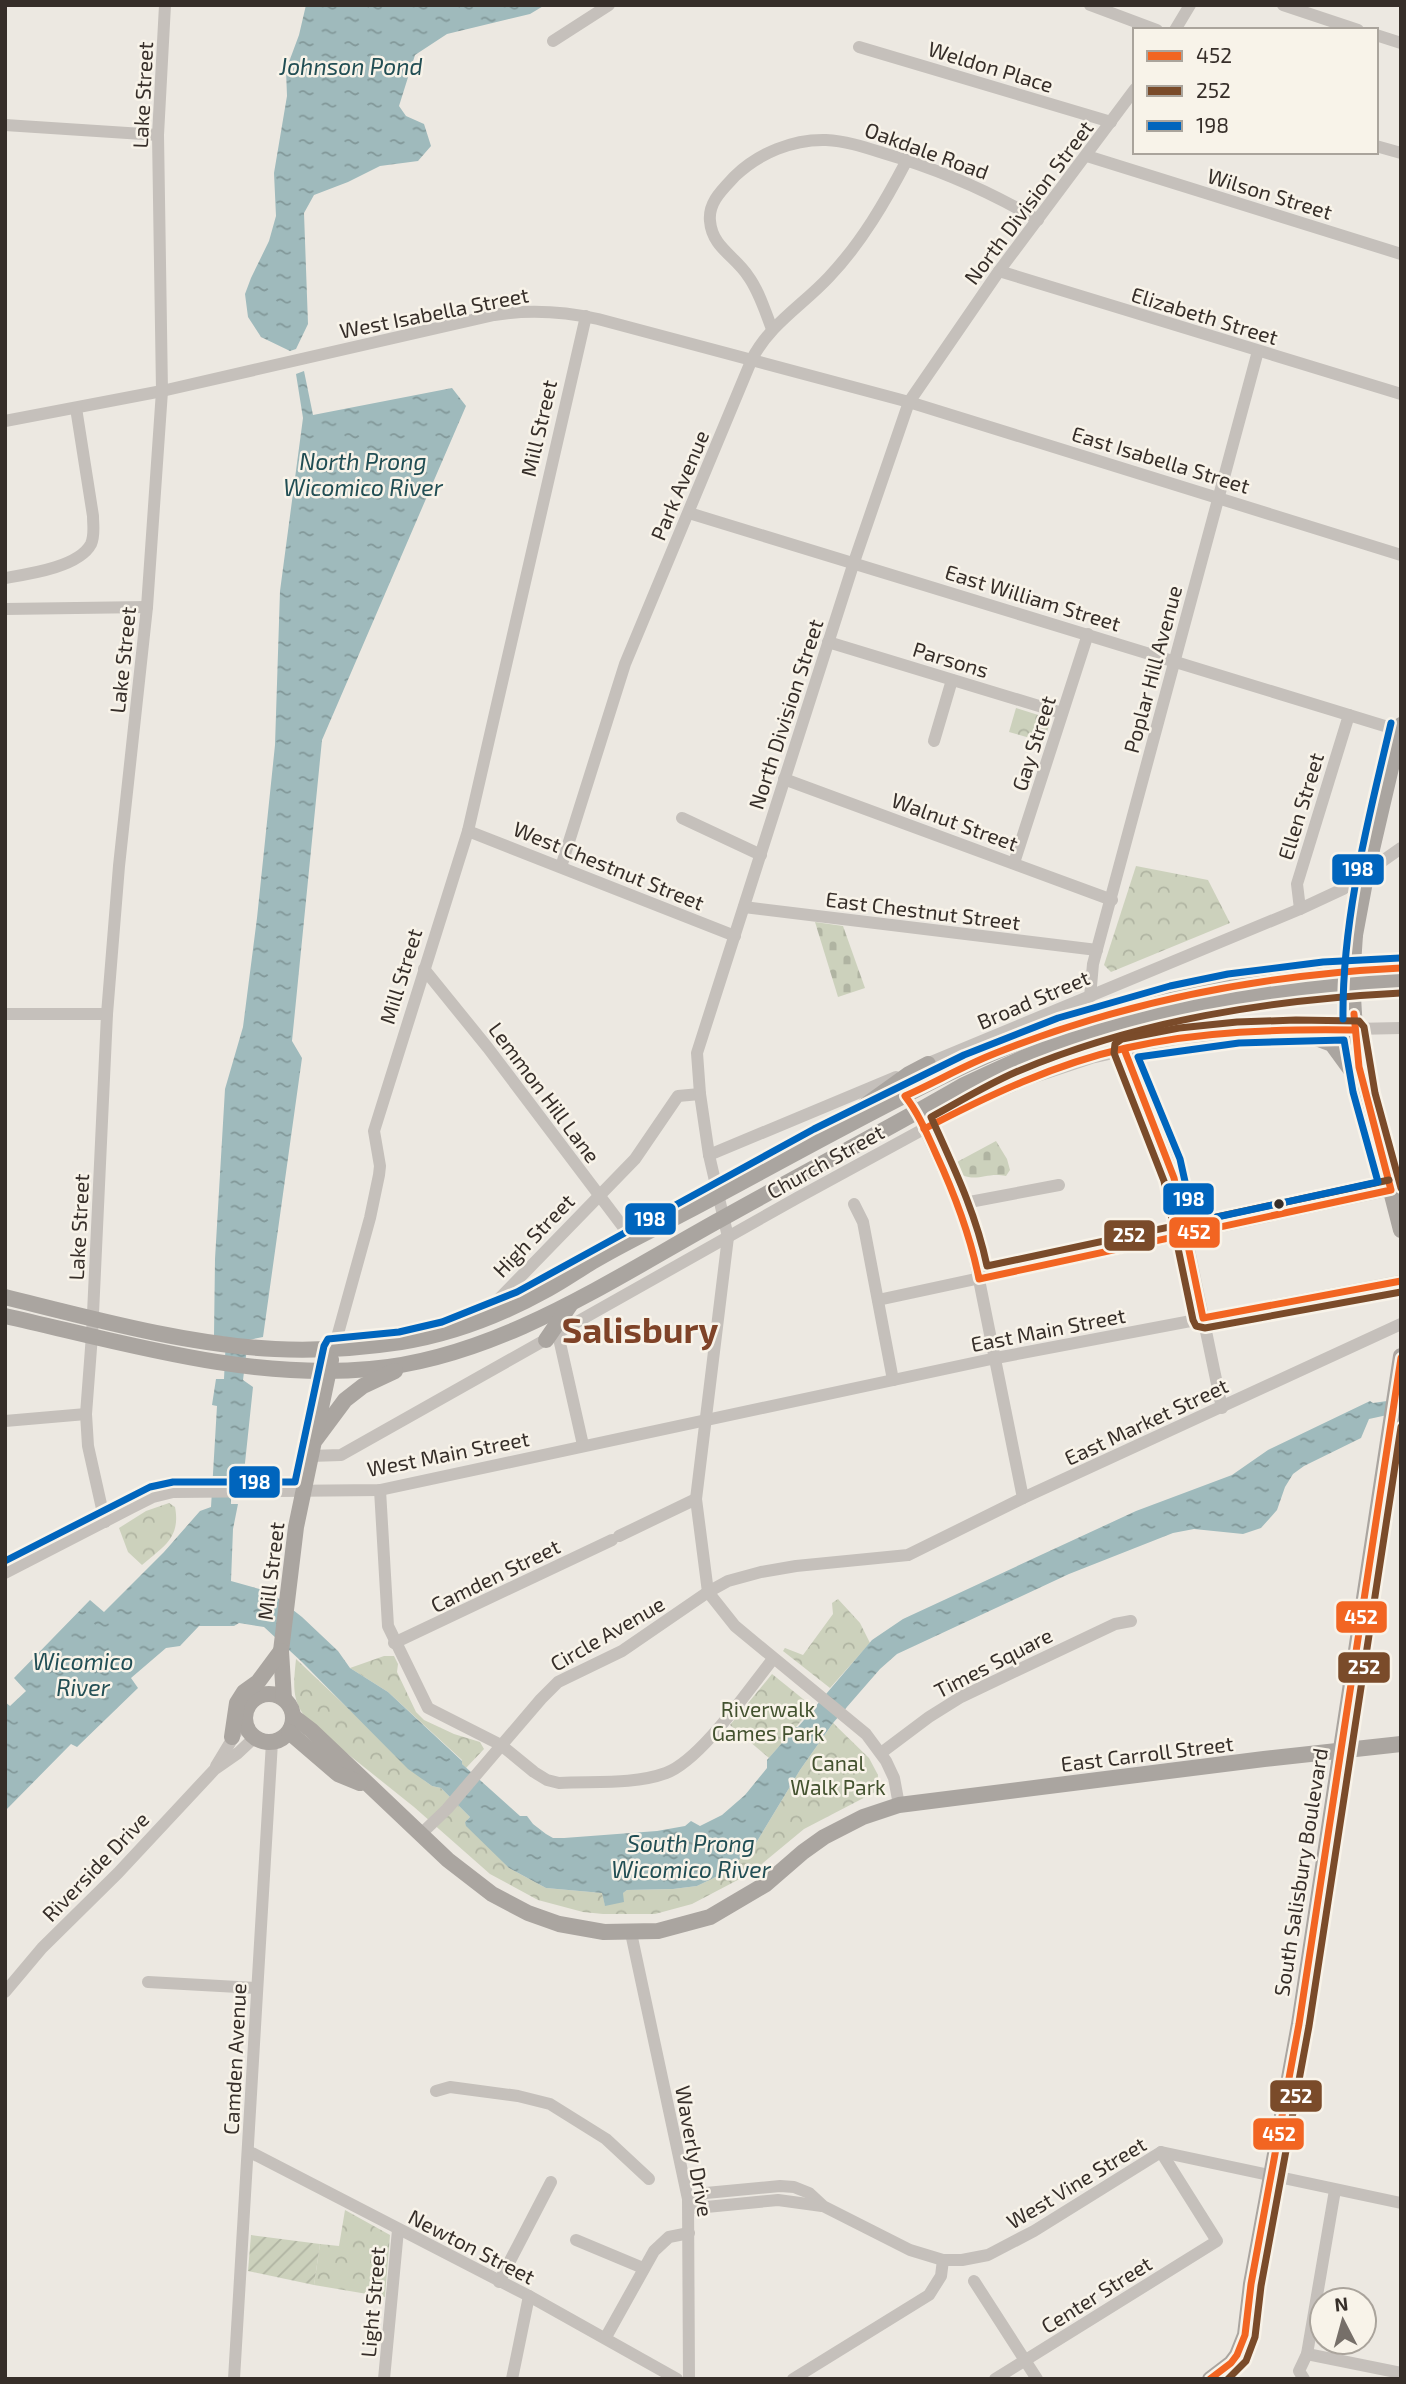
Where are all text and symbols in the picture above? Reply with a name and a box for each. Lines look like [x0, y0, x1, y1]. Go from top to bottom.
legend [1133, 28, 1378, 154]
street label: Weldon Place [925, 35, 1057, 97]
street label: Lake Street [127, 41, 157, 149]
text: 452 [1196, 42, 1232, 67]
water label: Johnson Pond [278, 52, 423, 80]
text: 252 [1196, 77, 1231, 102]
text: 198 [1196, 112, 1229, 137]
street label: North Division Street [958, 115, 1098, 289]
street label: Oakdale Road [862, 116, 992, 184]
street label: Wilson Street [1205, 162, 1335, 224]
street label: West Isabella Street [337, 281, 531, 343]
street label: Elizabeth Street [1129, 281, 1281, 349]
street label: Mill Street [515, 377, 561, 479]
street label: East Isabella Street [1069, 420, 1253, 498]
street label: Park Avenue [645, 426, 713, 544]
water label: North Prong Wicomico River [283, 447, 444, 501]
street label: East William Street [942, 558, 1124, 636]
street label: Poplar Hill Avenue [1118, 582, 1186, 756]
street label: Lake Street [104, 605, 140, 715]
street label: North Division Street [742, 616, 828, 812]
street label: Parsons [910, 636, 992, 682]
street label: Gay Street [1006, 692, 1060, 794]
street label: Ellen Street [1272, 749, 1328, 863]
street label: Walnut Street [888, 787, 1022, 855]
street label: West Chestnut Street [510, 815, 708, 915]
line badge: 198 [1331, 853, 1385, 886]
text: 198 [1342, 857, 1374, 880]
street label: East Chestnut Street [824, 886, 1022, 934]
street label: Mill Street [374, 925, 426, 1027]
street label: Broad Street [973, 964, 1093, 1034]
street label: Lemmon Hill Lane [484, 1017, 606, 1167]
street label: Church Street [762, 1119, 888, 1203]
street label: Lake Street [63, 1173, 93, 1281]
line badge: 198 [1162, 1182, 1215, 1216]
text: 198 [1173, 1187, 1205, 1210]
street label: High Street [487, 1188, 579, 1282]
unlabelled marker [1272, 1197, 1286, 1211]
line badge: 198 [624, 1202, 677, 1236]
text: 198 [634, 1207, 666, 1230]
line badge: 452 [1168, 1216, 1221, 1249]
line badge: 252 [1103, 1219, 1156, 1252]
text: 452 [1177, 1220, 1211, 1243]
text: 252 [1113, 1223, 1145, 1246]
street label: East Main Street [969, 1302, 1127, 1356]
district label: Salisbury [562, 1308, 718, 1351]
street label: East Market Street [1060, 1372, 1232, 1470]
street label: West Main Street [365, 1425, 531, 1481]
line badge: 198 [228, 1465, 281, 1499]
text: 198 [239, 1470, 271, 1493]
street label: Mill Street [252, 1521, 288, 1621]
street label: Camden Street [426, 1533, 564, 1617]
street label: Circle Avenue [545, 1590, 669, 1676]
line badge: 452 [1335, 1600, 1388, 1634]
text: 452 [1344, 1605, 1378, 1628]
street label: Times Square [930, 1622, 1056, 1702]
water label: Wicomico River [33, 1647, 133, 1701]
line badge: 252 [1337, 1651, 1391, 1684]
text: 252 [1348, 1655, 1380, 1678]
park label: Riverwalk Games Park [712, 1696, 825, 1745]
street label: East Carroll Street [1059, 1730, 1235, 1776]
street label: South Salisbury Boulevard [1268, 1746, 1332, 1998]
park label: Canal Walk Park [790, 1750, 886, 1799]
street label: Riverside Drive [36, 1806, 154, 1926]
water label: South Prong Wicomico River [611, 1829, 772, 1883]
street label: Camden Avenue [218, 1982, 250, 2136]
line badge: 252 [1269, 2079, 1323, 2113]
street label: Waverly Drive [671, 2083, 719, 2219]
text: 252 [1280, 2084, 1312, 2107]
line badge: 452 [1252, 2117, 1305, 2151]
text: 452 [1262, 2122, 1296, 2145]
street label: West Vine Street [1002, 2131, 1150, 2233]
street label: Newton Street [405, 2203, 539, 2289]
street label: Light Street [355, 2246, 389, 2358]
street label: Center Street [1036, 2250, 1156, 2338]
north arrow [1308, 2286, 1378, 2356]
text: N [1333, 2291, 1349, 2316]

